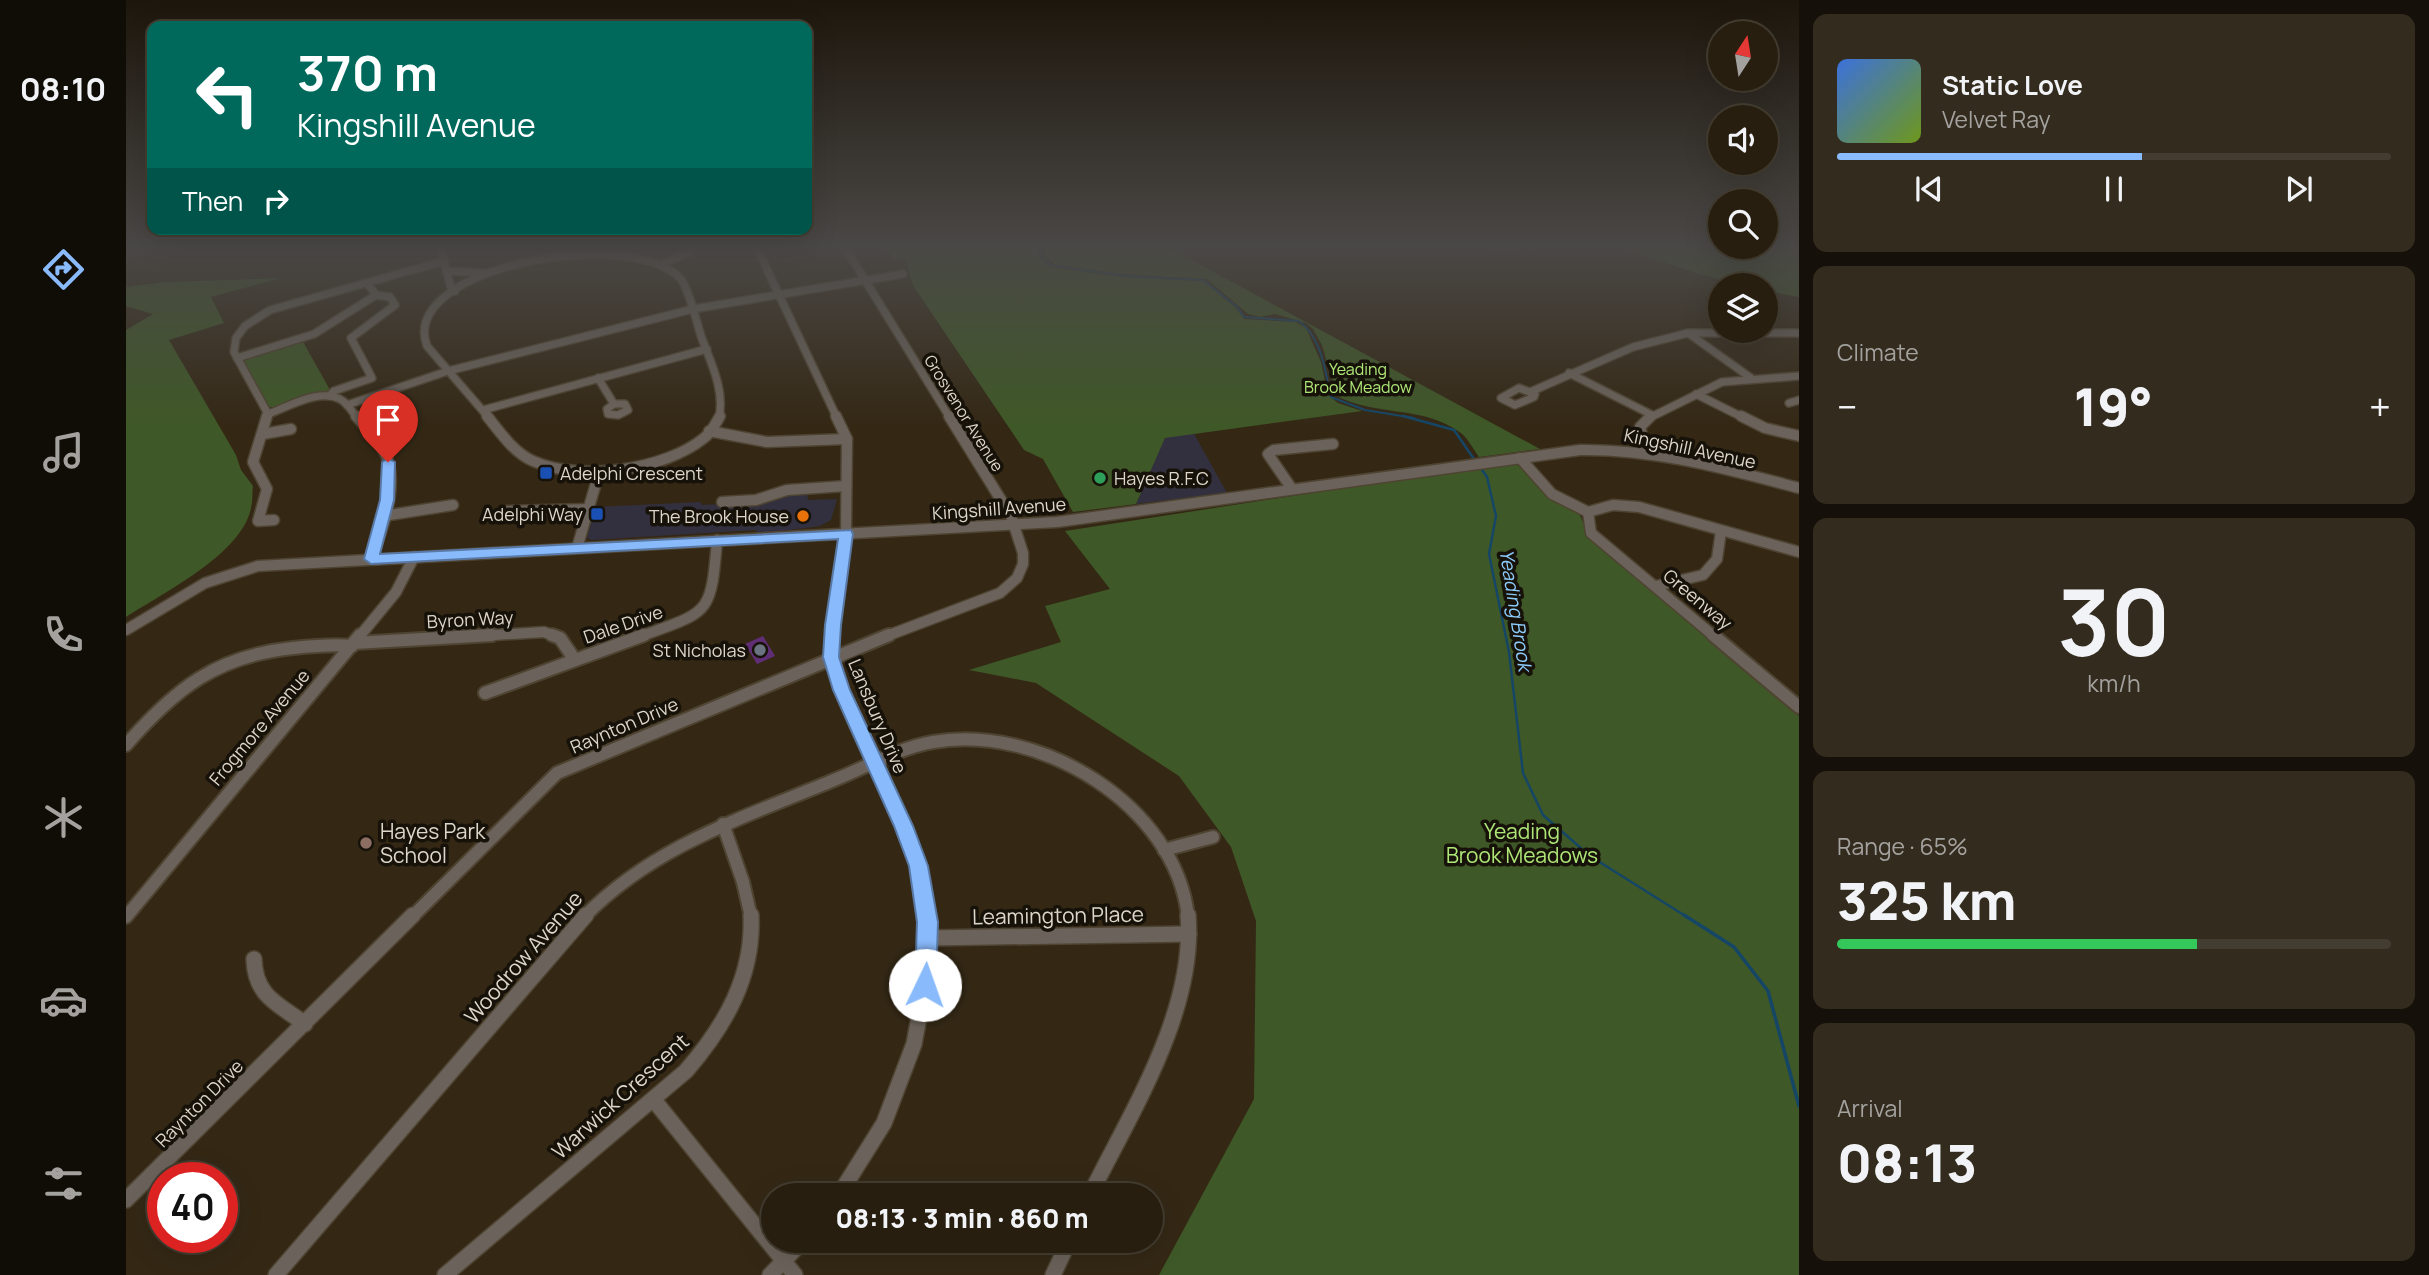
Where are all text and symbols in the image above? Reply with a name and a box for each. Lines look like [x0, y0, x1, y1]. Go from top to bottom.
north arrow [1708, 21, 1778, 91]
map controls [1708, 21, 1778, 343]
text: 370 m [297, 39, 438, 106]
icon: left [182, 49, 273, 140]
text: 08:10 [20, 67, 106, 111]
text: Static Love [1942, 67, 2083, 103]
text: Kingshill Avenue [297, 103, 536, 147]
text: Velvet Ray [1942, 103, 2051, 135]
button: sound [1708, 105, 1778, 175]
icon: previous [1910, 170, 1948, 208]
icon: pause [2095, 170, 2133, 208]
icon: next [2280, 170, 2318, 208]
icon: right [257, 182, 295, 220]
text: Then [182, 183, 243, 219]
button: search [1708, 189, 1778, 259]
icon: directions [39, 245, 88, 294]
button: layers [1708, 273, 1778, 343]
text: Climate [1837, 336, 1919, 368]
street label: Grosvenor Avenue [919, 350, 1009, 476]
park label: Yeading Brook Meadow [1304, 358, 1412, 398]
text: 19° [2074, 371, 2153, 442]
text: − [1837, 380, 1858, 432]
text: + [2369, 380, 2391, 432]
pin [358, 390, 418, 462]
icon: arrive [369, 401, 407, 439]
street label: Kingshill Avenue [1622, 422, 1758, 474]
icon: music [39, 428, 88, 477]
place label: Adelphi Crescent [560, 461, 703, 485]
marker: Adelphi Crescent [538, 465, 554, 481]
place label: Hayes R.F.C [1114, 466, 1209, 490]
marker: Hayes R.F.C [1092, 470, 1108, 486]
street label: Kingshill Avenue [931, 491, 1067, 525]
place label: Adelphi Way [482, 502, 583, 526]
place label: The Brook House [649, 504, 789, 528]
marker: Adelphi Way [589, 506, 605, 522]
marker: The Brook House [795, 508, 811, 524]
water label: Yeading Brook [1494, 547, 1539, 675]
text: 30 [2058, 559, 2170, 683]
street label: Greenway [1659, 563, 1738, 635]
street label: Dale Drive [580, 599, 666, 649]
street label: Byron Way [426, 605, 514, 633]
icon: phone [39, 610, 88, 659]
place label: St Nicholas [653, 638, 746, 662]
marker: St Nicholas [752, 642, 768, 658]
street label: Lansbury Drive [843, 655, 913, 777]
street label: Frogmore Avenue [203, 664, 315, 790]
text: km/h [2087, 667, 2141, 699]
street label: Raynton Drive [566, 692, 682, 758]
icon: climate [39, 793, 88, 842]
place label: Hayes Park School [380, 817, 486, 869]
park label: Yeading Brook Meadows [1446, 817, 1598, 869]
text: Range · 65% [1837, 830, 1968, 862]
marker: Hayes Park School [358, 835, 374, 851]
text: 325 km [1837, 865, 2017, 936]
street label: Woodrow Avenue [458, 885, 588, 1029]
street label: Leamington Place [972, 900, 1144, 930]
position arrow [888, 948, 962, 1022]
icon: car [39, 976, 88, 1025]
street label: Warwick Crescent [546, 1027, 694, 1165]
street label: Raynton Drive [150, 1054, 248, 1152]
text: Arrival [1837, 1092, 1903, 1124]
text: 08:13 [1837, 1127, 1977, 1198]
icon: filters [39, 1159, 88, 1208]
speed limit sign: 40 [147, 1162, 238, 1253]
text: 08:13 · 3 min · 860 m [835, 1200, 1089, 1236]

